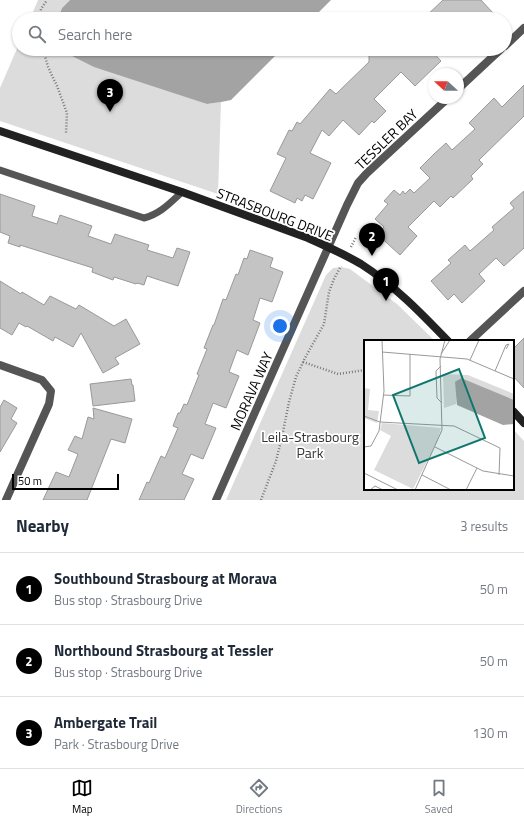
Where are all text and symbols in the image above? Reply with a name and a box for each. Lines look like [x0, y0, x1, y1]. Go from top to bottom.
search box [12, 12, 512, 56]
icon: search [26, 23, 48, 45]
text: Search here [58, 23, 132, 46]
north arrow [428, 68, 464, 104]
pin: 3 [97, 79, 123, 112]
street label: TESSLER BAY [350, 103, 422, 174]
street label: STRASBOURG DRIVE [214, 182, 337, 246]
pin: 2 [359, 223, 385, 256]
pin: 1 [373, 268, 399, 301]
your location [270, 316, 290, 336]
inset map [364, 340, 514, 490]
street label: MORAVA WAY [224, 348, 278, 434]
park label: Leila-Strasbourg Park [261, 426, 359, 463]
scale bar [12, 472, 119, 491]
text: 50 m [18, 473, 42, 489]
text: Nearby [16, 513, 69, 539]
text: 3 results [460, 516, 508, 536]
text: Southbound Strasbourg at Morava [54, 567, 277, 590]
text: 1 [25, 579, 33, 599]
text: 50 m [480, 579, 508, 599]
text: Bus stop · Strasbourg Drive [54, 590, 202, 610]
text: Northbound Strasbourg at Tessler [54, 639, 273, 662]
text: 2 [25, 651, 33, 671]
text: 50 m [480, 651, 508, 671]
text: Bus stop · Strasbourg Drive [54, 662, 202, 682]
text: Ambergate Trail [54, 711, 157, 734]
text: 3 [25, 723, 33, 743]
text: 130 m [472, 723, 508, 743]
text: Park · Strasbourg Drive [54, 734, 179, 754]
tab: Map [71, 777, 93, 817]
tab: Directions [236, 777, 282, 817]
tab: Saved [425, 777, 453, 817]

